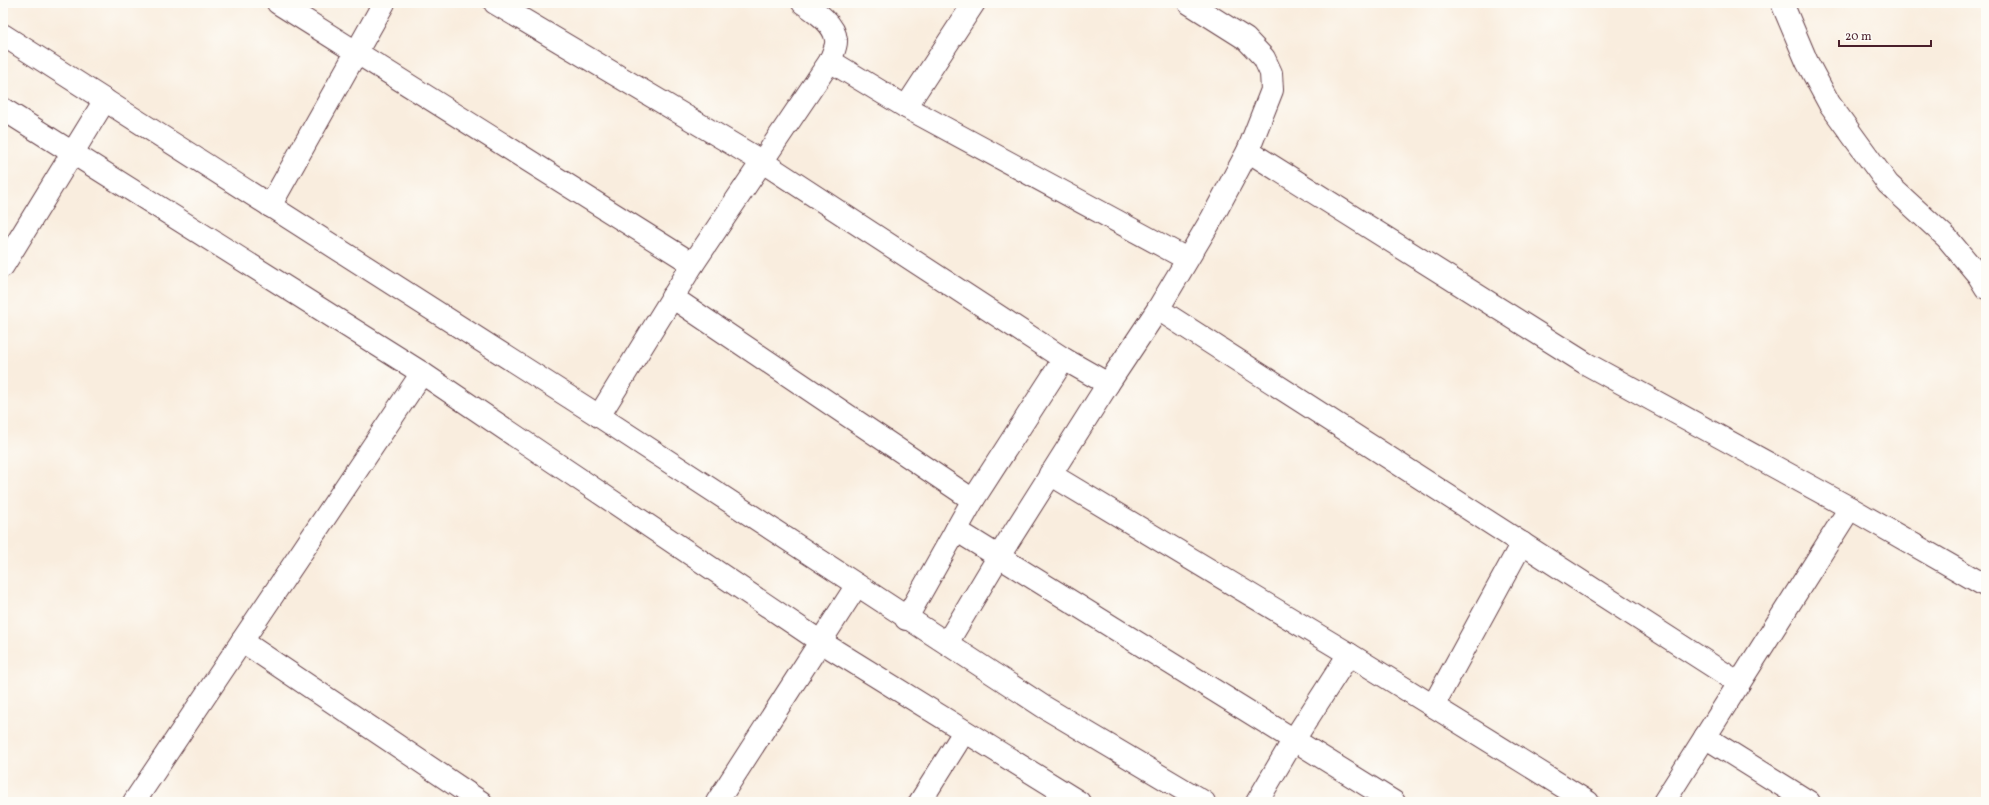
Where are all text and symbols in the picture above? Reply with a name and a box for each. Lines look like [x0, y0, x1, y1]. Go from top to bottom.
scale bar [1839, 22, 1931, 48]
text: 20 m [1845, 29, 1872, 45]

